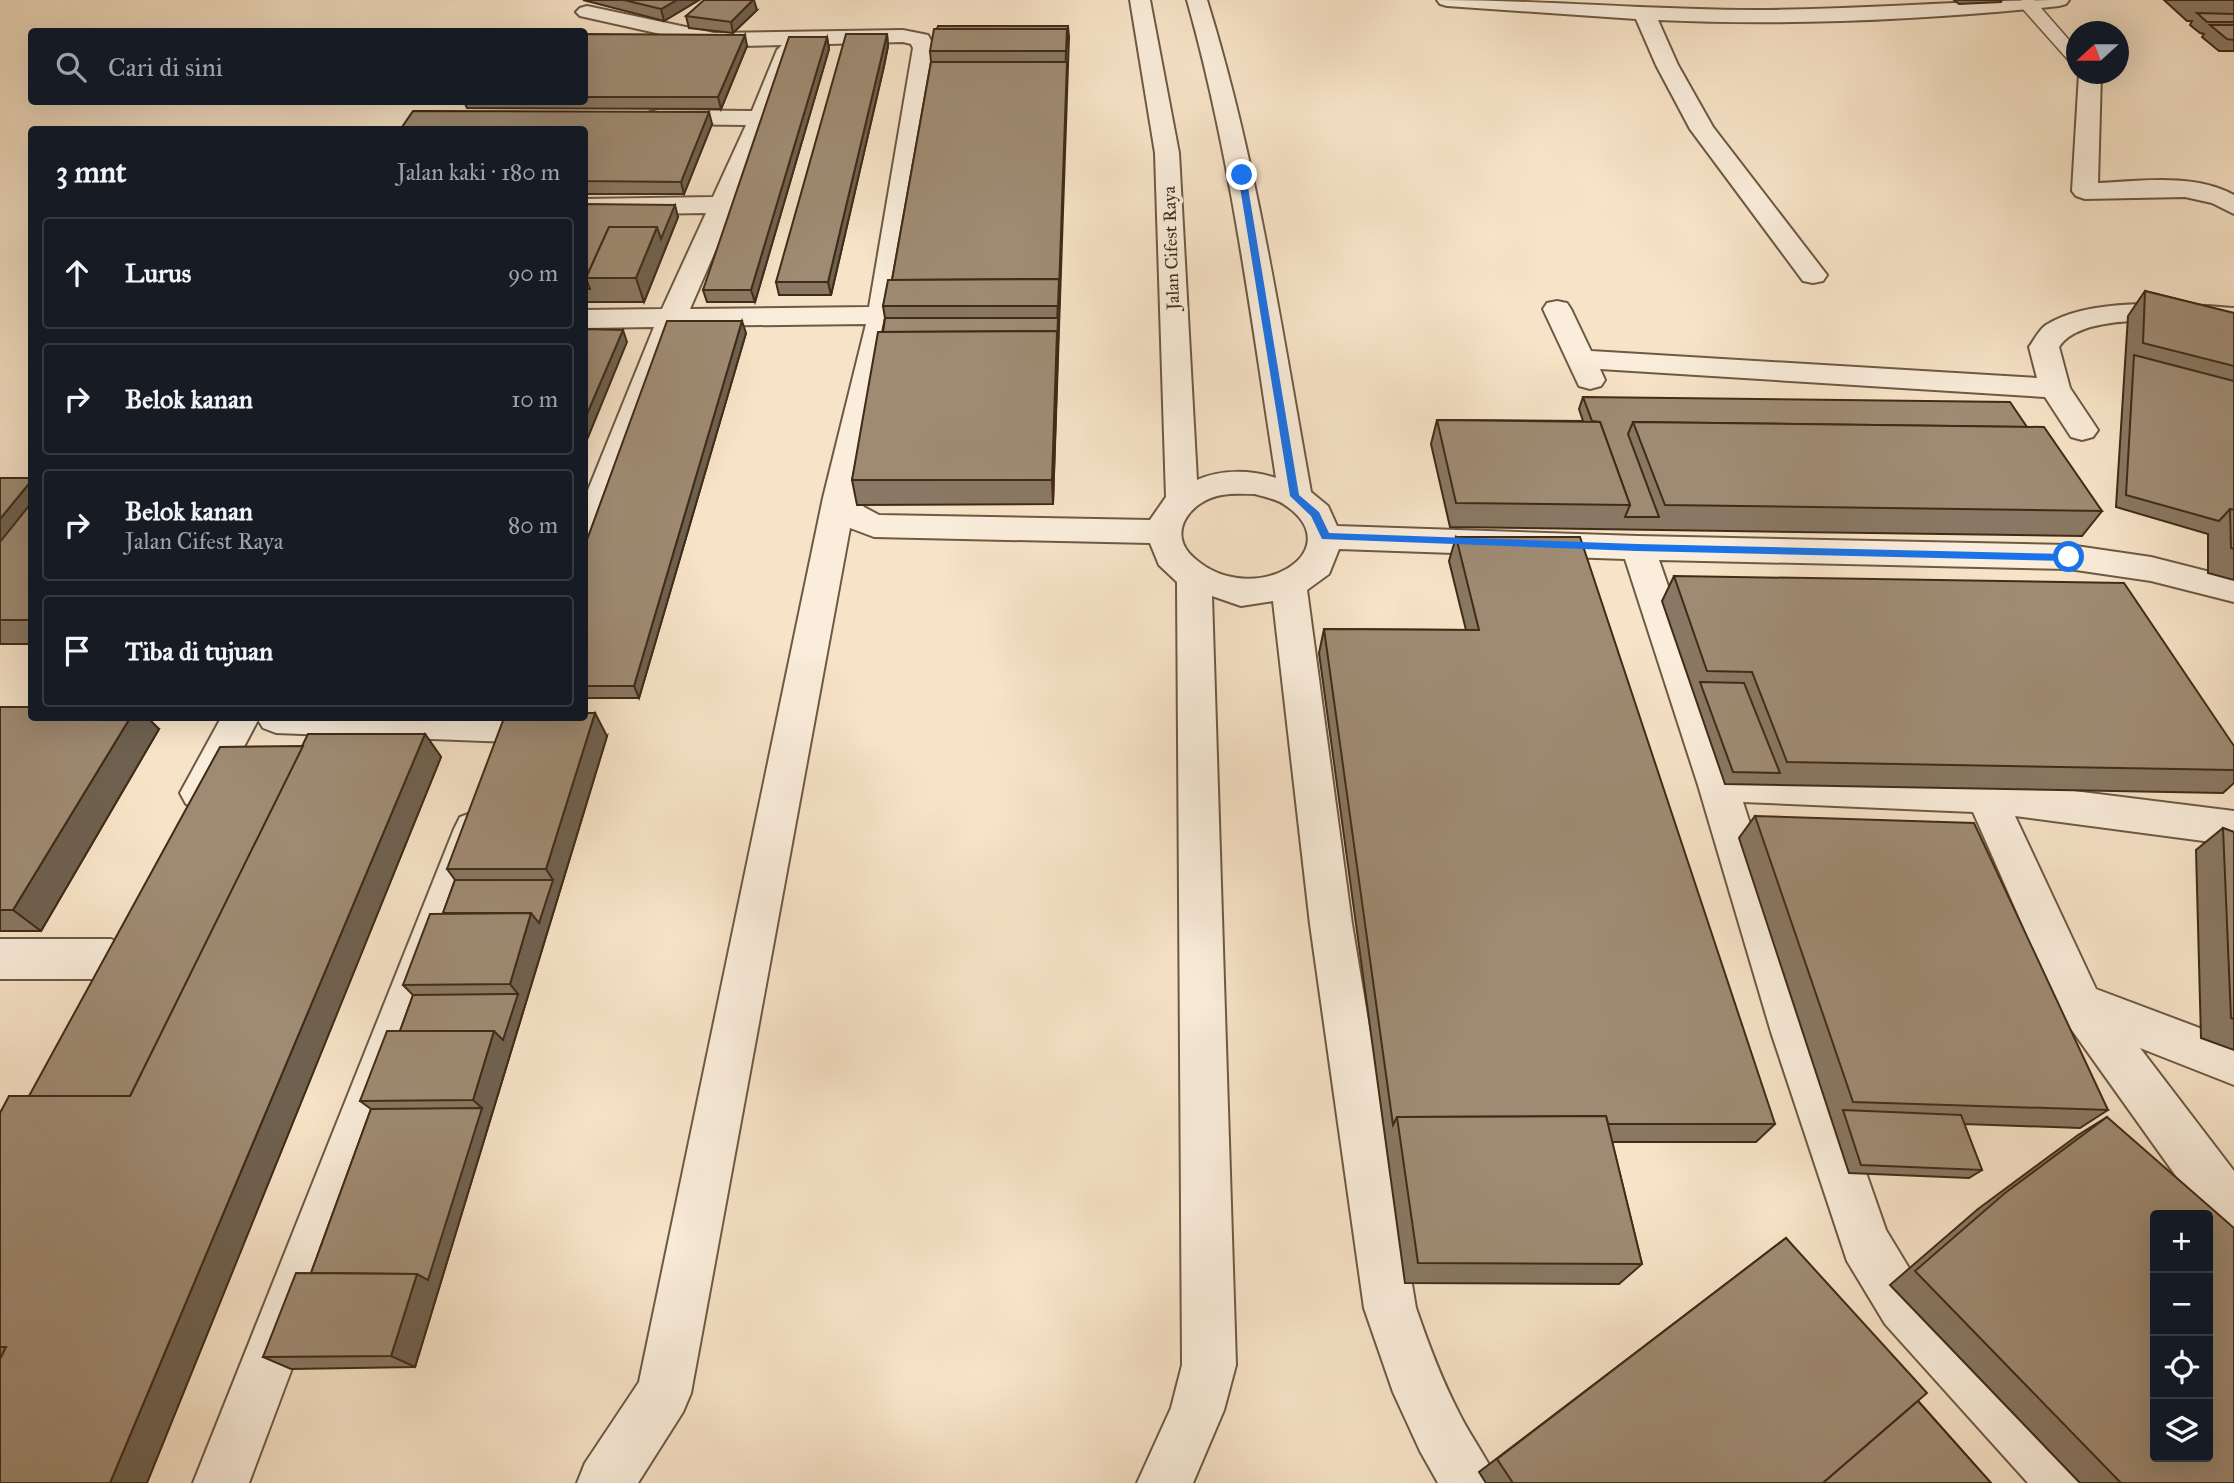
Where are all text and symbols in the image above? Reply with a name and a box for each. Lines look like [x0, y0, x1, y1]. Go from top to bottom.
north arrow [2066, 21, 2129, 84]
search box [28, 28, 588, 105]
icon: search [52, 48, 90, 86]
text: Cari di sini [108, 51, 223, 83]
text: 3 mnt [56, 154, 126, 190]
text: Jalan kaki · 180 m [397, 158, 560, 186]
route end [1226, 159, 1257, 190]
street label: Jalan Cifest Raya [1158, 185, 1185, 312]
icon: ahead [58, 254, 96, 292]
text: Lurus [125, 257, 191, 289]
text: 90 m [508, 259, 558, 287]
icon: right [58, 380, 96, 418]
text: Belok kanan [125, 383, 253, 415]
text: 10 m [511, 385, 558, 413]
text: Belok kanan [125, 495, 253, 527]
icon: right [58, 506, 96, 544]
text: 80 m [508, 511, 558, 539]
text: Jalan Cifest Raya [125, 527, 283, 555]
route start [2053, 541, 2084, 572]
icon: arrive [58, 632, 96, 670]
text: Tiba di tujuan [125, 635, 273, 667]
map controls [2150, 1210, 2213, 1462]
button: + [2150, 1210, 2213, 1273]
button: − [2150, 1273, 2213, 1336]
button: locate [2150, 1336, 2213, 1399]
button: layers [2150, 1399, 2213, 1462]

